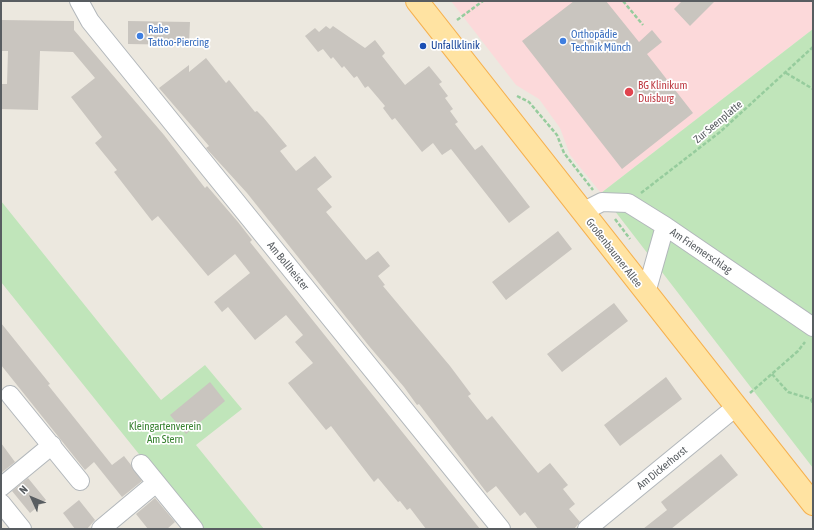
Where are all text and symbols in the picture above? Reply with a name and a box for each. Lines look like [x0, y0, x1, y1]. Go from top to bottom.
place label: Rabe Tattoo-Piercing [148, 23, 209, 49]
place label: Orthopädie Technik Münch [571, 28, 631, 54]
marker: Rabe Tattoo-Piercing [135, 31, 145, 41]
marker: Orthopädie Technik Münch [558, 36, 568, 46]
place label: Unfallklinik [431, 39, 480, 53]
marker: Unfallklinik [418, 41, 428, 51]
place label: BG Klinikum Duisburg [638, 79, 687, 105]
marker: BG Klinikum Duisburg [623, 86, 635, 98]
street label: Zur Seenplatte [691, 98, 745, 146]
street label: Großenbaumer Allee [583, 216, 645, 290]
street label: Am Friemerschlag [667, 225, 735, 277]
street label: Am Bollheister [264, 239, 312, 293]
park label: Kleingartenverein Am Stern [129, 420, 201, 446]
street label: Am Dickerhorst [634, 444, 690, 492]
north arrow [12, 478, 52, 518]
text: N [17, 483, 30, 496]

